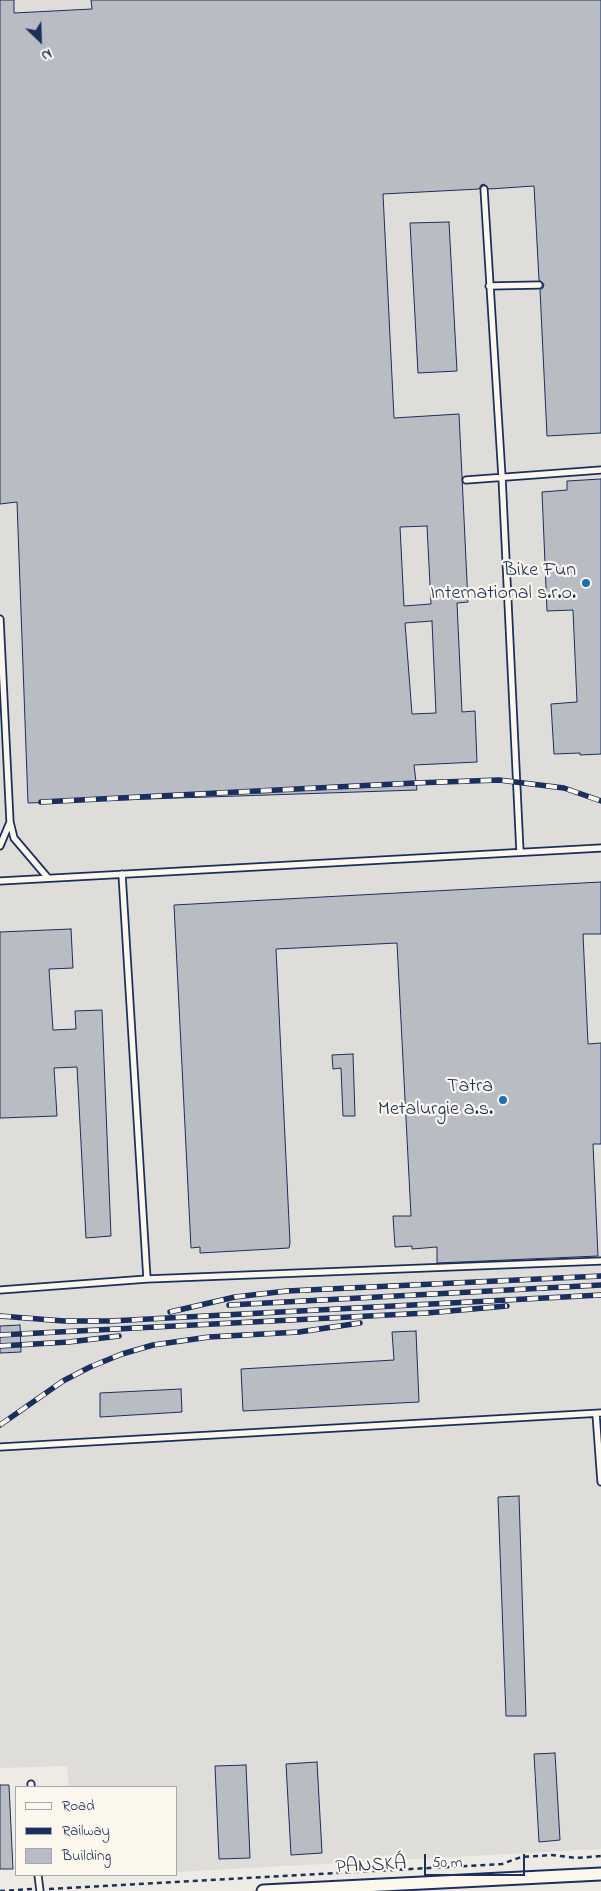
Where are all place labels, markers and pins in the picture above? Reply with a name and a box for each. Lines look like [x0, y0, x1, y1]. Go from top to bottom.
place label: Bike Fun International s.r.o. [430, 560, 576, 607]
marker: Bike Fun International s.r.o. [580, 577, 592, 589]
place label: Tatra Metalurgie a.s. [378, 1076, 493, 1123]
marker: Tatra Metalurgie a.s. [497, 1094, 509, 1106]

